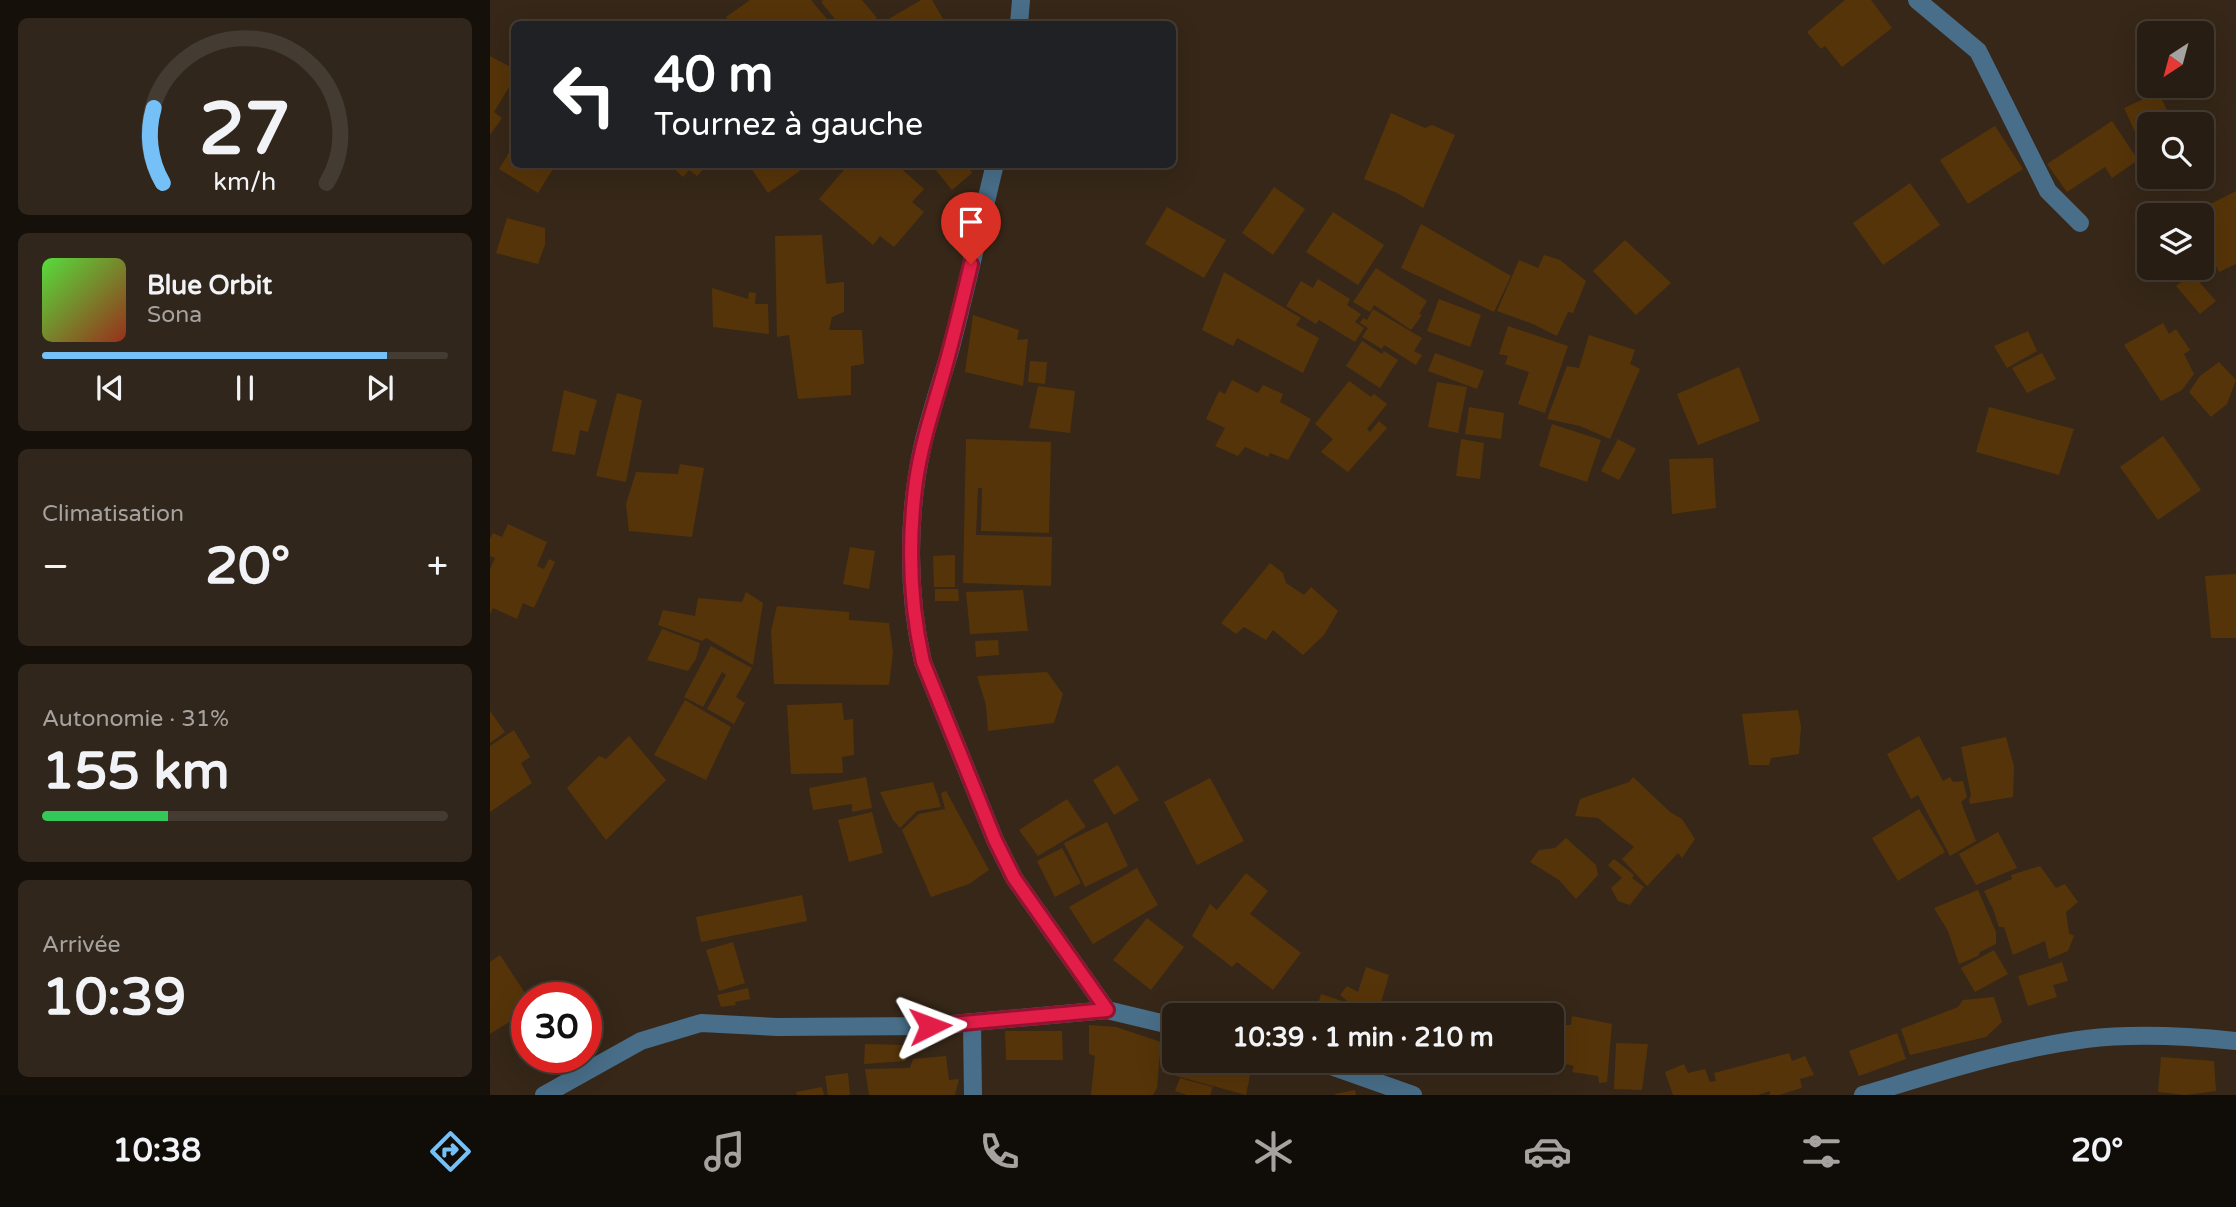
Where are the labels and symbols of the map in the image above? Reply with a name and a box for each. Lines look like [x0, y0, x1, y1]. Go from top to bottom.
north arrow [2137, 21, 2214, 98]
pin [941, 192, 1001, 264]
speed limit sign: 30 [511, 982, 602, 1073]
position arrow [893, 989, 967, 1063]

